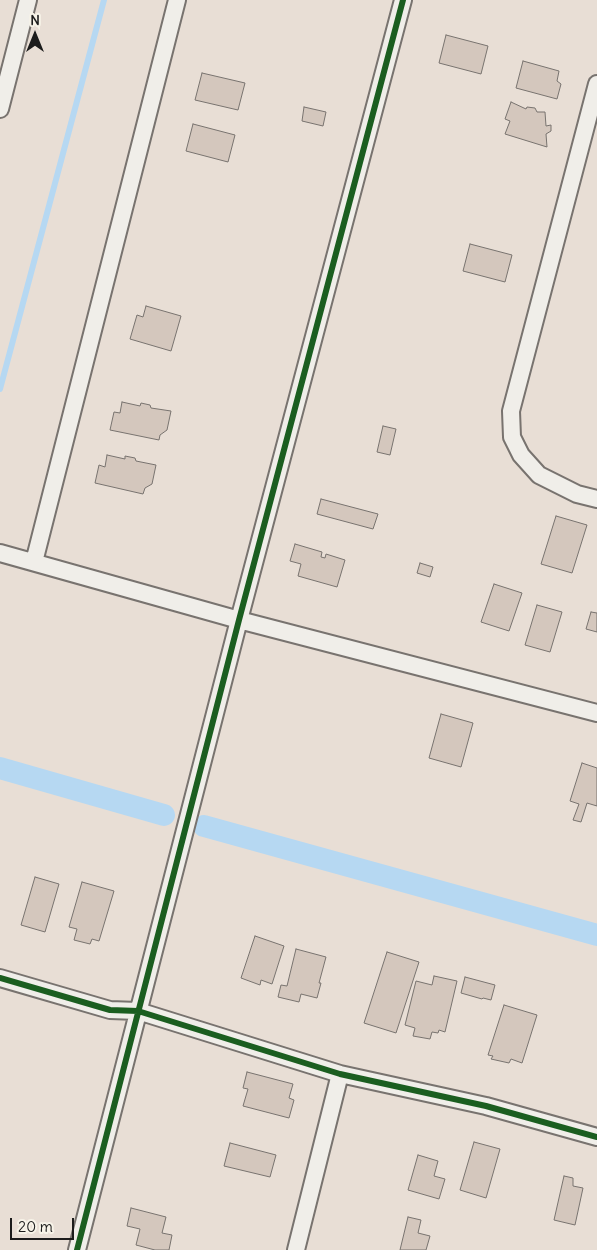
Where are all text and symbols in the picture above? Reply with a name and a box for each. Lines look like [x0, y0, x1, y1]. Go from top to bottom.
north arrow [10, 10, 60, 60]
text: N [30, 11, 40, 29]
scale bar [12, 1208, 76, 1240]
text: 20 m [18, 1217, 53, 1236]

